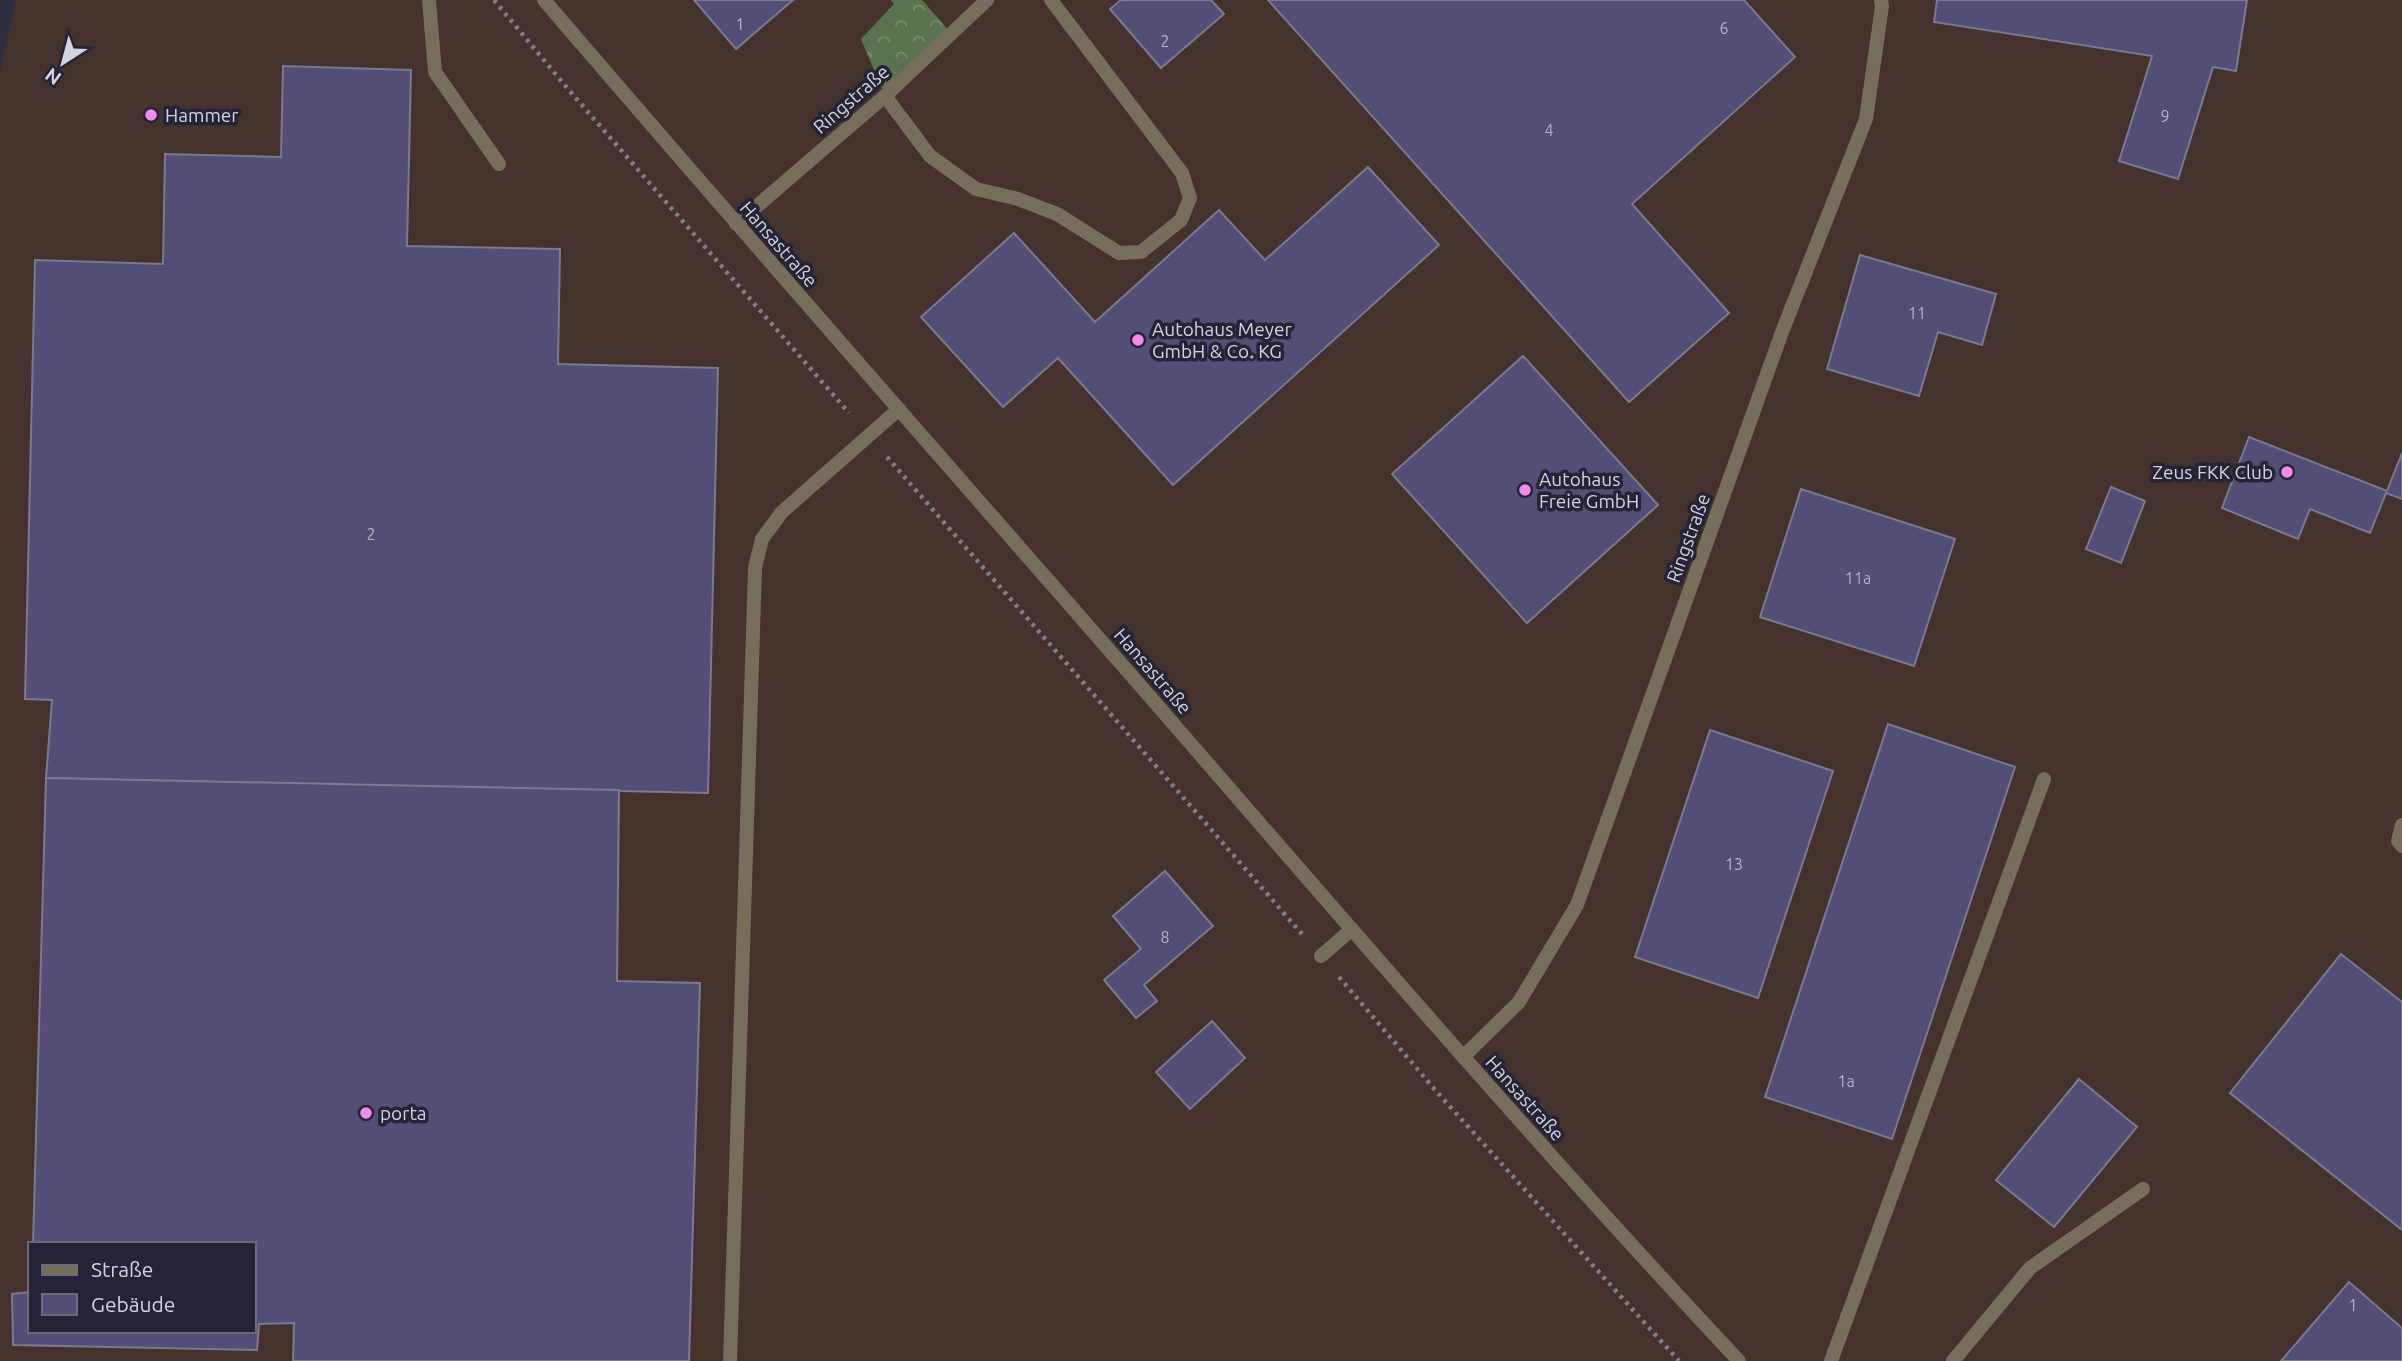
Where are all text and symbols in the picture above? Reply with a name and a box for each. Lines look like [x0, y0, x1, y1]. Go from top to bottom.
house number: 1 [735, 15, 745, 33]
house number: 6 [1719, 19, 1729, 37]
north arrow [28, 28, 98, 98]
house number: 2 [1160, 32, 1170, 50]
street label: Ringstraße [809, 60, 893, 138]
text: N [41, 64, 65, 90]
place label: Hammer [165, 104, 239, 126]
marker: Hammer [143, 107, 159, 123]
house number: 9 [2160, 107, 2170, 125]
house number: 4 [1544, 121, 1554, 139]
street label: Hansastraße [736, 197, 822, 291]
house number: 11 [1908, 304, 1926, 322]
place label: Autohaus Meyer GmbH & Co. KG [1152, 318, 1292, 362]
marker: Autohaus Meyer GmbH & Co. KG [1130, 332, 1146, 348]
place label: Zeus FKK Club [2152, 461, 2273, 483]
marker: Zeus FKK Club [2279, 464, 2295, 480]
place label: Autohaus Freie GmbH [1539, 468, 1639, 512]
marker: Autohaus Freie GmbH [1517, 482, 1533, 498]
street label: Ringstraße [1662, 491, 1714, 585]
house number: 2 [366, 525, 376, 543]
house number: 11a [1845, 569, 1871, 587]
street label: Hansastraße [1110, 624, 1196, 718]
house number: 13 [1725, 855, 1743, 873]
house number: 8 [1160, 928, 1170, 946]
street label: Hansastraße [1481, 1051, 1569, 1145]
house number: 1a [1837, 1072, 1855, 1090]
place label: porta [380, 1102, 427, 1124]
marker: porta [358, 1105, 374, 1121]
legend [28, 1242, 256, 1333]
text: Straße [91, 1257, 153, 1281]
text: Gebäude [91, 1292, 175, 1316]
house number: 1 [2348, 1296, 2358, 1314]

